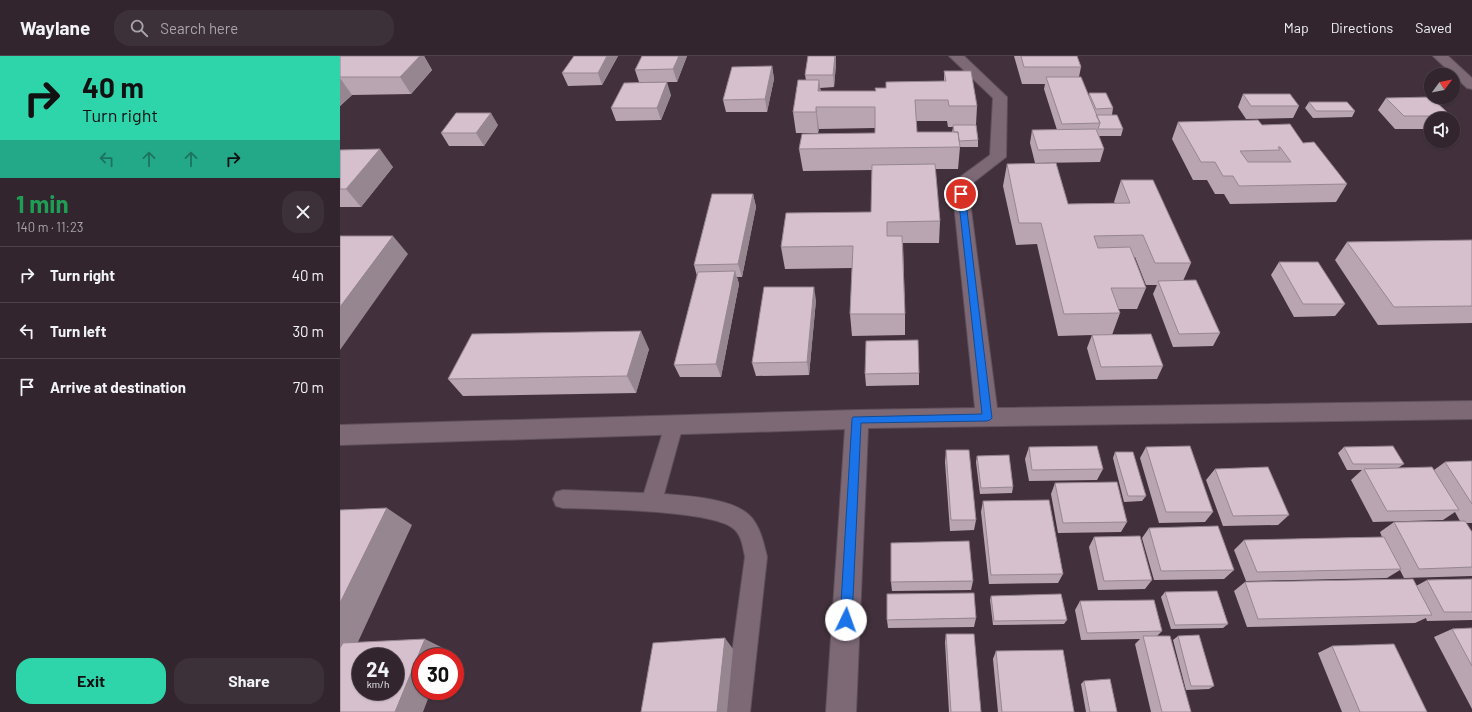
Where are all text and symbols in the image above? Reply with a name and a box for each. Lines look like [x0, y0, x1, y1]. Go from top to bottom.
search box [114, 10, 394, 46]
text: Waylane [20, 16, 90, 39]
icon: search [128, 17, 150, 39]
text: Search here [160, 19, 238, 37]
text: Map [1284, 19, 1309, 36]
text: Directions [1331, 19, 1393, 36]
text: Saved [1415, 19, 1452, 36]
north arrow [1424, 68, 1460, 104]
map controls [1424, 68, 1460, 148]
text: 40 m [82, 70, 144, 104]
icon: right [16, 72, 68, 124]
text: Turn right [82, 104, 158, 126]
button: sound [1424, 112, 1460, 148]
icon: left [96, 148, 118, 170]
icon: ahead [138, 148, 160, 170]
icon: ahead [180, 148, 202, 170]
icon: right [222, 148, 244, 170]
pin [944, 177, 978, 211]
icon: arrive [950, 183, 972, 205]
text: 1 min [16, 189, 69, 218]
button: close [282, 191, 324, 233]
text: 140 m · 11:23 [16, 219, 83, 235]
icon: right [16, 264, 38, 286]
text: Turn right [50, 266, 115, 284]
text: 40 m [292, 266, 324, 284]
icon: left [16, 320, 38, 342]
text: Turn left [50, 322, 106, 340]
text: 30 m [292, 322, 324, 340]
icon: arrive [16, 376, 38, 398]
text: Arrive at destination [50, 378, 186, 396]
text: 70 m [293, 378, 324, 396]
position arrow [825, 599, 867, 641]
speed limit sign: 30 [412, 648, 464, 700]
text: 24 [366, 657, 390, 681]
button: Exit [16, 658, 166, 704]
button: Share [174, 658, 324, 704]
text: km/h [367, 678, 389, 690]

